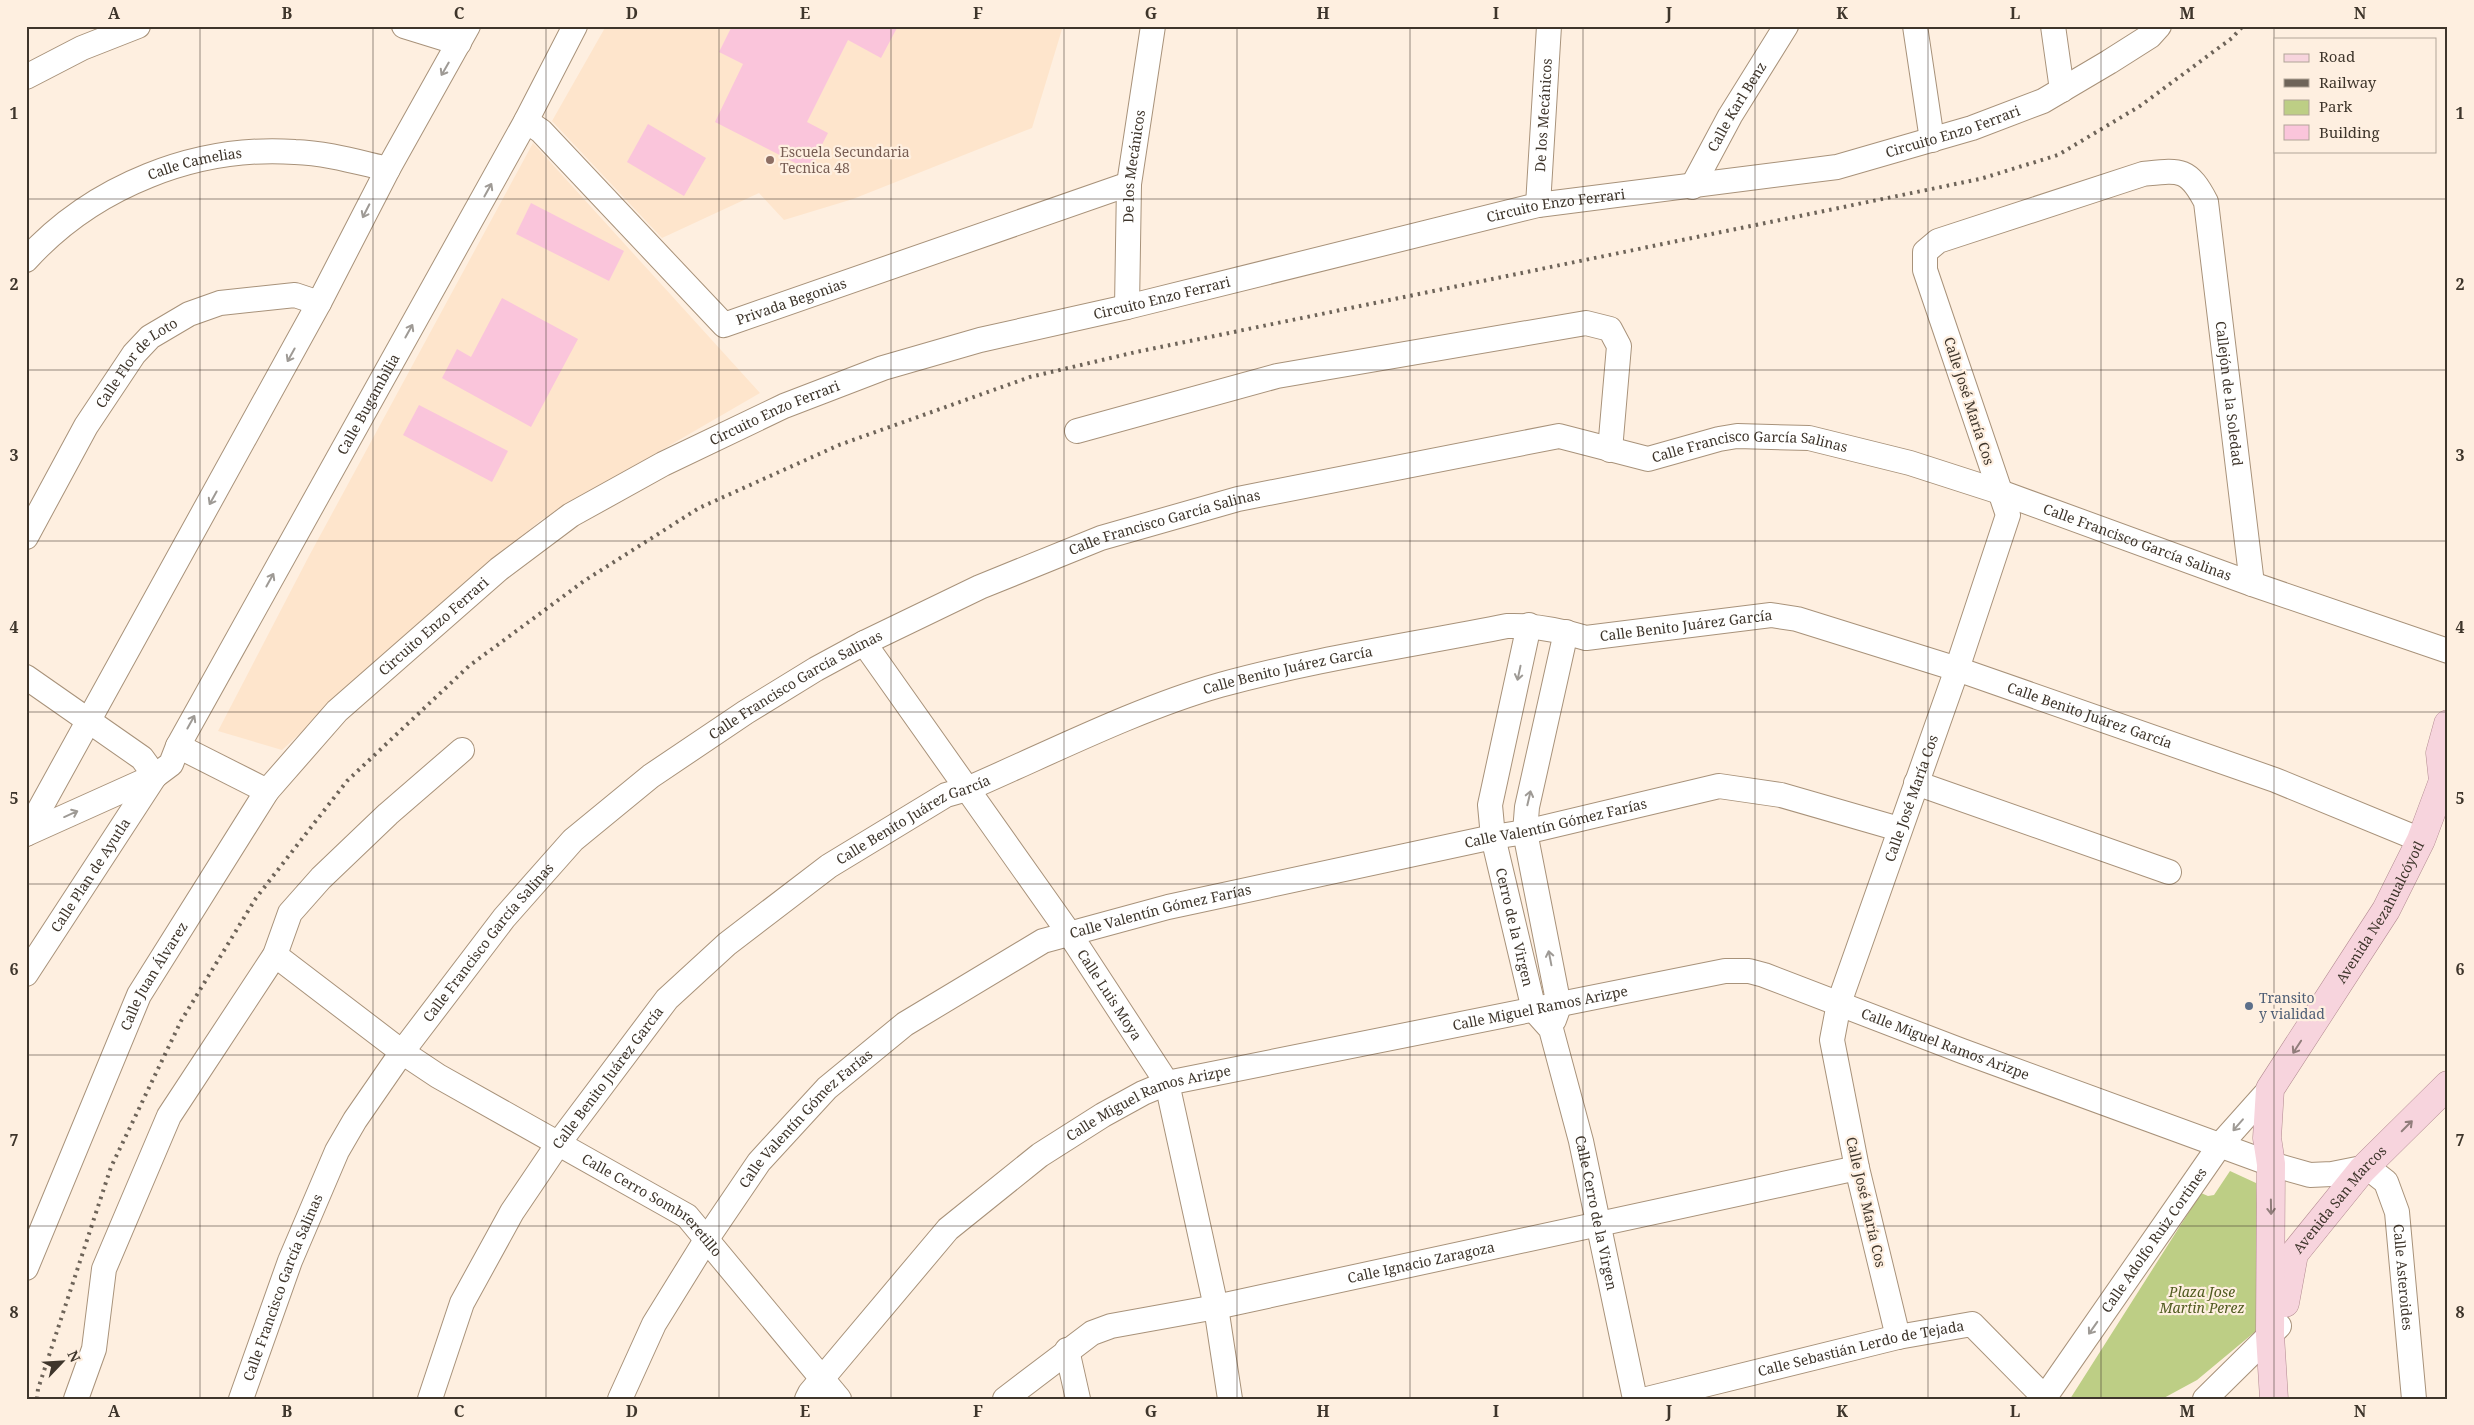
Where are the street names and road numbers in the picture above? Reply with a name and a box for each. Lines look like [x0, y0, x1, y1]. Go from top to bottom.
street label: De los Mecánicos [1530, 58, 1556, 173]
street label: Calle Karl Benz [1703, 58, 1771, 155]
street label: Circuito Enzo Ferrari [1883, 100, 2023, 162]
street label: De los Mecánicos [1118, 108, 1149, 223]
street label: Calle Camelias [145, 143, 243, 184]
street label: Circuito Enzo Ferrari [1484, 184, 1627, 226]
street label: Circuito Enzo Ferrari [1091, 272, 1233, 323]
street label: Privada Begonias [733, 273, 849, 329]
street label: Calle Flor de Loto [91, 313, 181, 412]
street label: Callejón de la Soledad [2211, 320, 2248, 467]
street label: Calle José María Cos [1940, 334, 1999, 467]
street label: Calle Bugambilia [332, 350, 404, 458]
street label: Circuito Enzo Ferrari [706, 375, 843, 449]
street label: Calle Francisco García Salinas [1649, 426, 1850, 467]
street label: Calle Francisco García Salinas [1066, 485, 1262, 559]
street label: Calle Francisco García Salinas [2041, 499, 2234, 585]
street label: Circuito Enzo Ferrari [374, 572, 493, 679]
street label: Calle Benito Juárez García [1599, 605, 1773, 645]
street label: Calle Francisco García Salinas [705, 626, 885, 744]
street label: Calle Benito Juárez García [1200, 641, 1374, 699]
street label: Calle Benito Juárez García [2005, 677, 2175, 752]
street label: Calle José María Cos [1880, 732, 1942, 864]
street label: Calle Benito Juárez García [832, 770, 993, 869]
street label: Calle Valentín Gómez Farías [1463, 793, 1649, 852]
street label: Calle Plan de Ayutla [46, 814, 134, 936]
street label: Avenida Nezahualcóyotl [2331, 837, 2428, 987]
street label: Calle Francisco García Salinas [418, 858, 558, 1026]
street label: Cerro de la Virgen [1492, 866, 1538, 988]
street label: Calle Valentín Gómez Farías [1067, 879, 1253, 942]
street label: Calle Juan Álvarez [115, 918, 192, 1033]
street label: Calle Luis Moya [1073, 945, 1147, 1044]
street label: Calle Miguel Ramos Arizpe [1451, 981, 1629, 1034]
street label: Calle Benito Juárez García [548, 1002, 667, 1153]
street label: Calle Miguel Ramos Arizpe [1859, 1003, 2032, 1084]
street label: Calle Valentín Gómez Farías [734, 1045, 876, 1192]
street label: Calle Miguel Ramos Arizpe [1062, 1060, 1232, 1145]
street label: Calle Cerro de la Virgen [1571, 1133, 1622, 1292]
street label: Calle José María Cos [1842, 1135, 1891, 1269]
street label: Avenida San Marcos [2288, 1141, 2390, 1257]
street label: Calle Cerro Sombreretillo [579, 1149, 727, 1260]
street label: Calle Adolfo Ruiz Cortines [2096, 1163, 2211, 1316]
street label: Calle Francisco García Salinas [238, 1191, 327, 1384]
street label: Calle Asteroides [2389, 1223, 2418, 1331]
street label: Calle Ignacio Zaragoza [1346, 1237, 1496, 1287]
street label: Calle Sebastián Lerdo de Tejada [1756, 1316, 1966, 1380]

